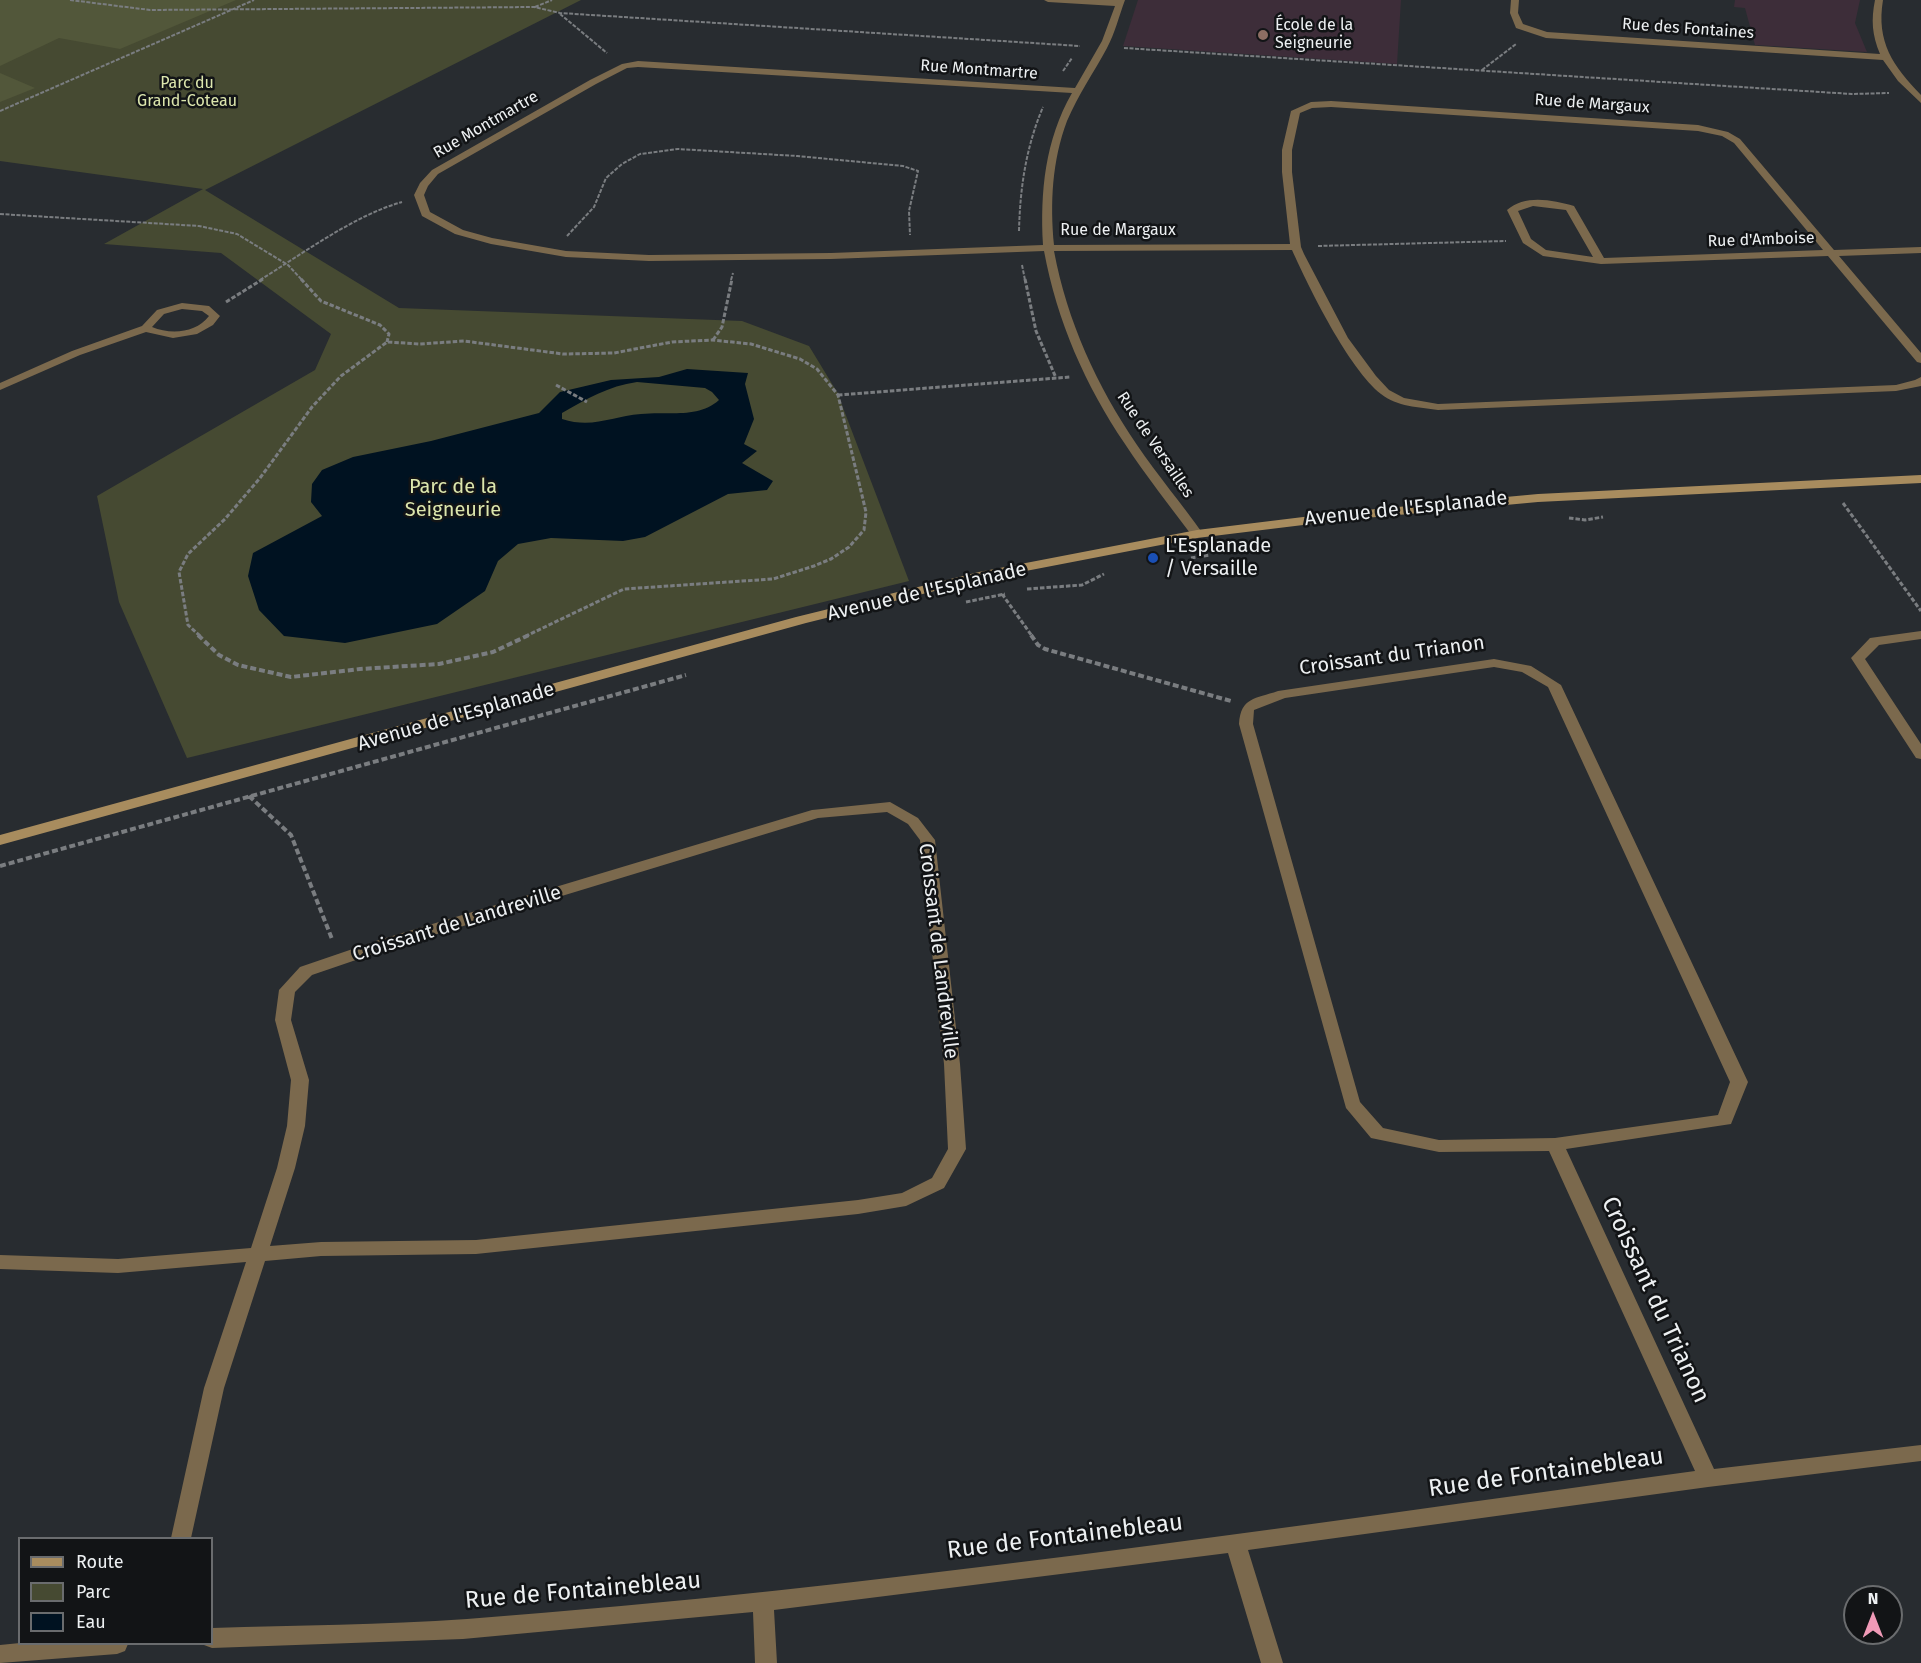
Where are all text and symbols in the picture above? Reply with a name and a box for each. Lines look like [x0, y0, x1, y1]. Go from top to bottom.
street label: Rue des Fontaines [1621, 15, 1755, 43]
place label: École de la Seigneurie [1275, 16, 1353, 54]
marker: École de la Seigneurie [1256, 28, 1270, 42]
street label: Rue Montmartre [920, 56, 1038, 84]
park label: Parc du Grand-Coteau [137, 74, 237, 112]
street label: Rue Montmartre [430, 87, 542, 163]
street label: Rue de Margaux [1534, 90, 1650, 118]
street label: Rue de Margaux [1060, 221, 1176, 241]
street label: Rue d'Amboise [1707, 229, 1815, 251]
street label: Rue de Versailles [1112, 388, 1198, 502]
park label: Parc de la Seigneurie [405, 475, 501, 522]
street label: Avenue de l'Esplanade [1303, 486, 1509, 532]
place label: L'Esplanade / Versaille [1165, 534, 1271, 581]
marker: L'Esplanade / Versaille [1146, 551, 1160, 565]
street label: Avenue de l'Esplanade [825, 557, 1029, 627]
street label: Croissant du Trianon [1298, 631, 1486, 681]
street label: Avenue de l'Esplanade [355, 677, 557, 757]
street label: Croissant de Landreville [913, 842, 963, 1060]
street label: Croissant de Landreville [350, 881, 564, 967]
street label: Croissant du Trianon [1595, 1192, 1715, 1408]
street label: Rue de Fontainebleau [1427, 1442, 1665, 1504]
street label: Rue de Fontainebleau [946, 1508, 1184, 1566]
legend [18, 1537, 213, 1645]
text: Route [76, 1551, 124, 1573]
street label: Rue de Fontainebleau [464, 1566, 702, 1616]
text: Parc [76, 1581, 110, 1603]
north arrow [1843, 1585, 1903, 1645]
text: N [1868, 1589, 1878, 1608]
text: Eau [76, 1611, 106, 1633]

